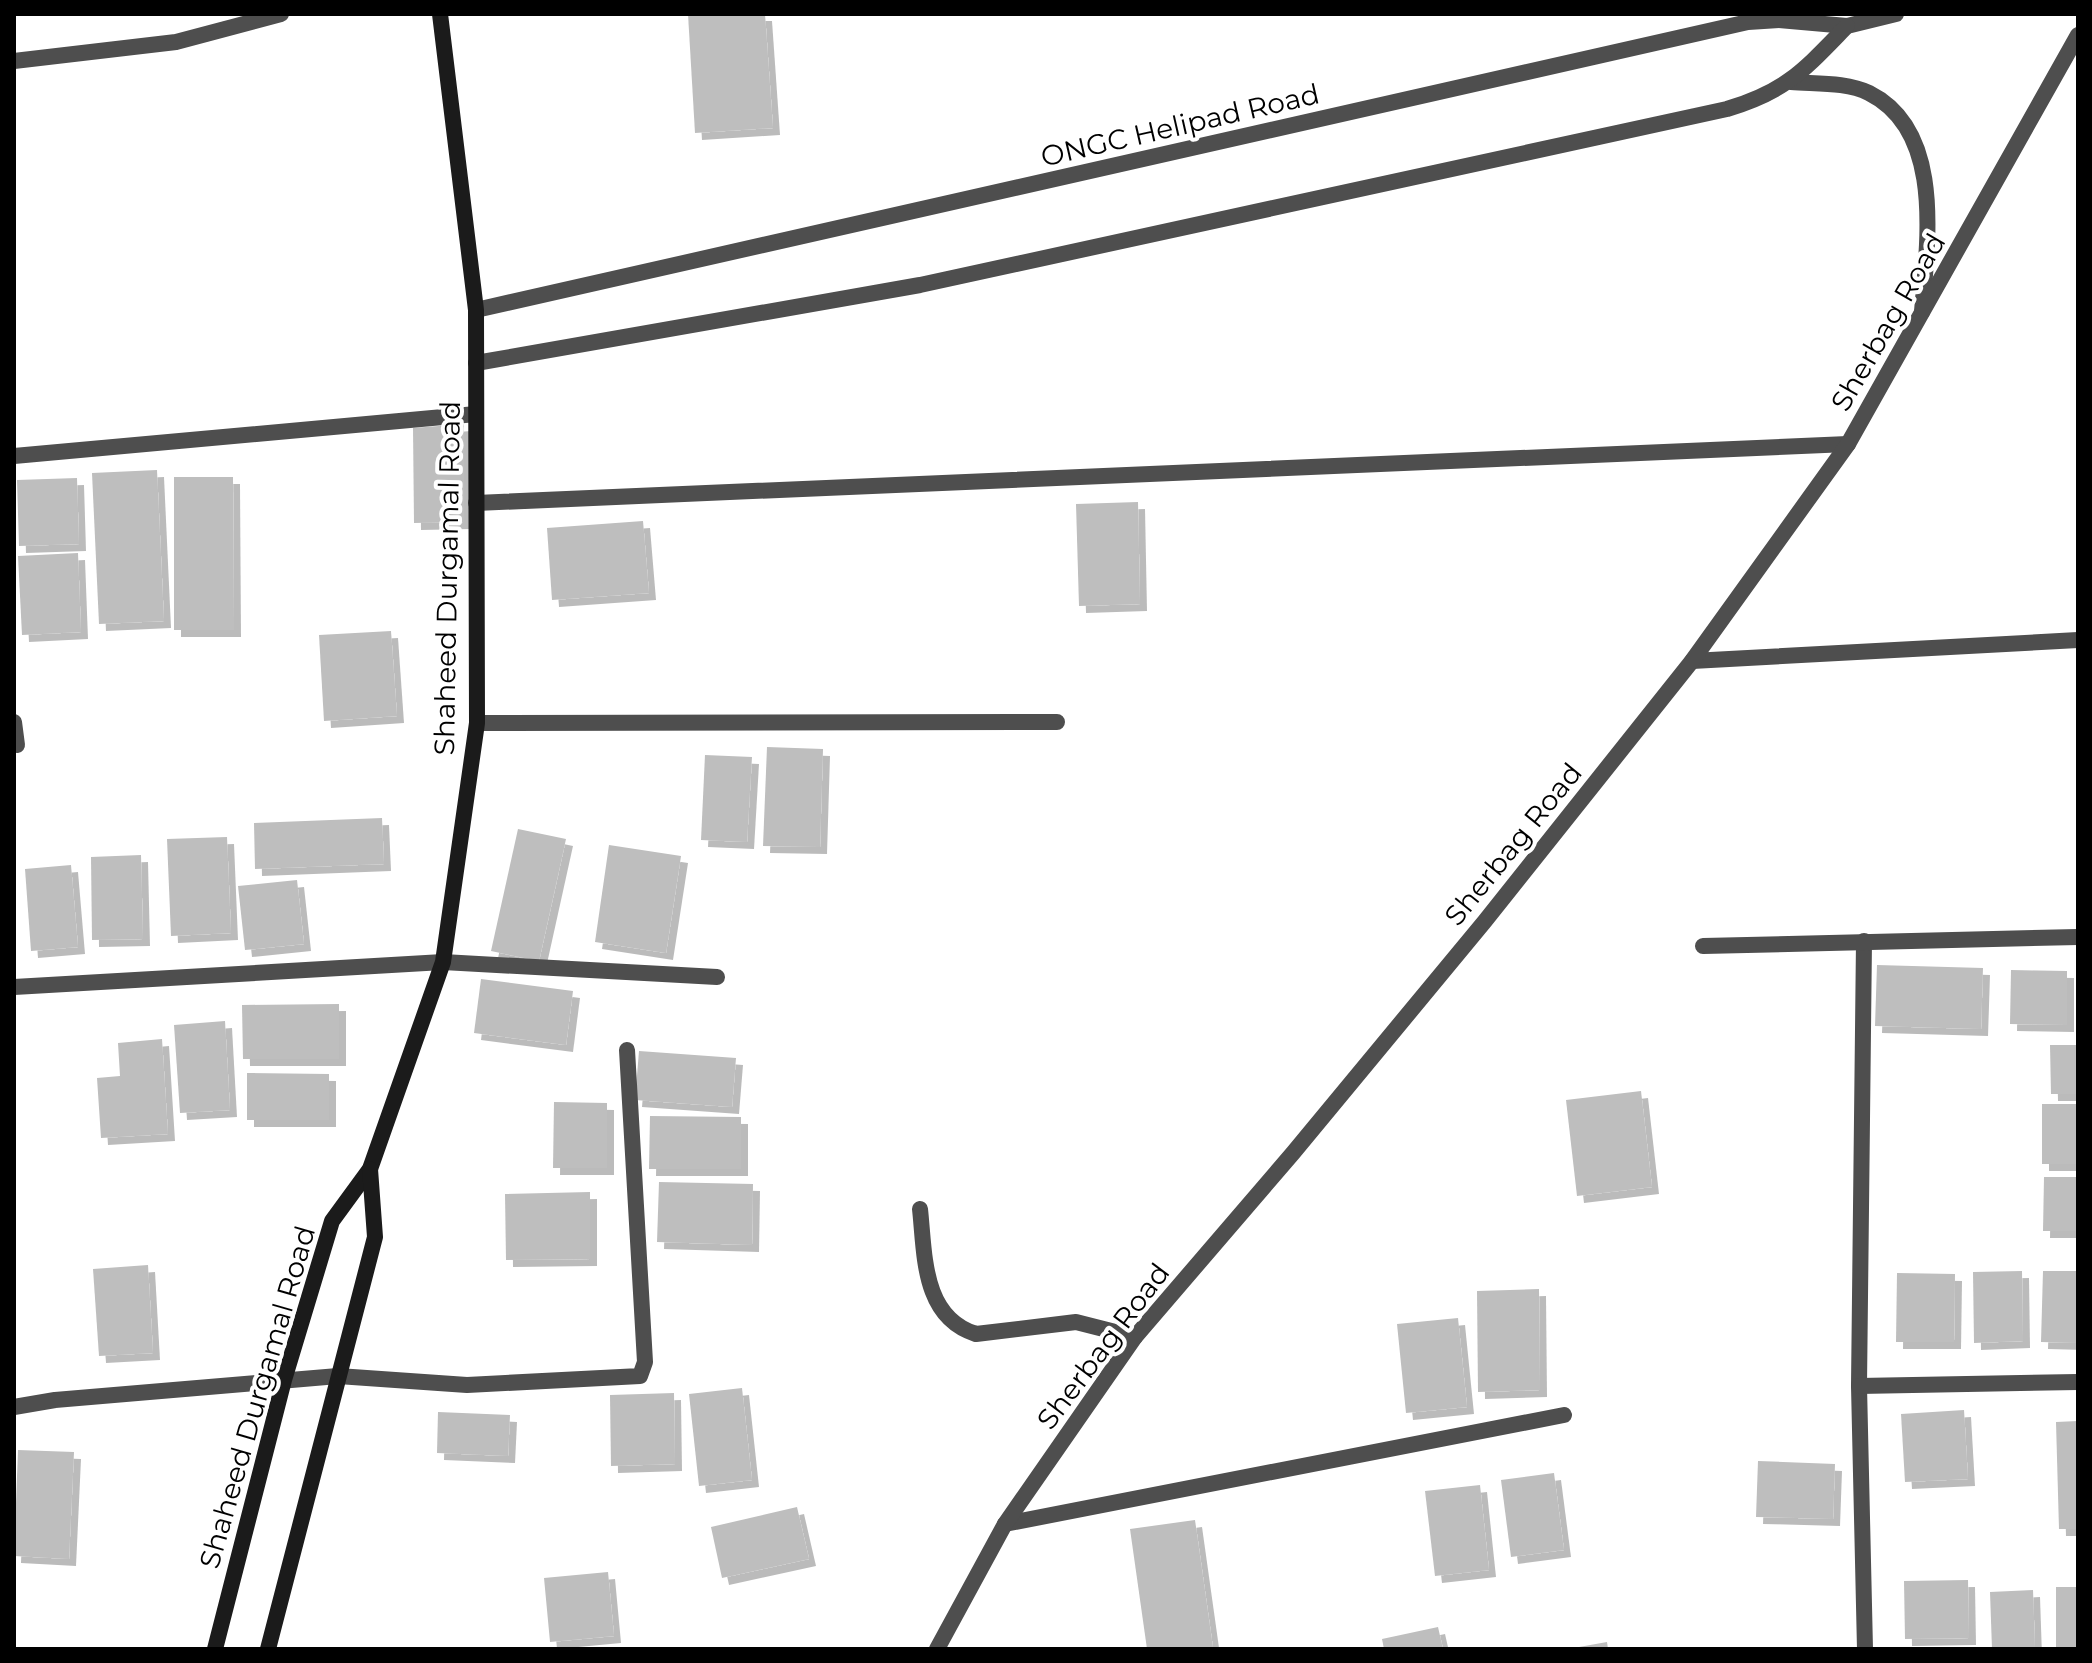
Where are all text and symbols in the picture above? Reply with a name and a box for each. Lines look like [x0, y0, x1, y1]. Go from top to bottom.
street label: ONGC Helipad Road [1037, 76, 1323, 174]
street label: Sherbag Road [1823, 227, 1953, 417]
street label: Shaheed Durgamal Road [427, 400, 467, 756]
street label: Sherbag Road [1437, 756, 1589, 932]
street label: Shaheed Durgamal Road [192, 1222, 322, 1572]
street label: Sherbag Road [1029, 1256, 1177, 1436]

